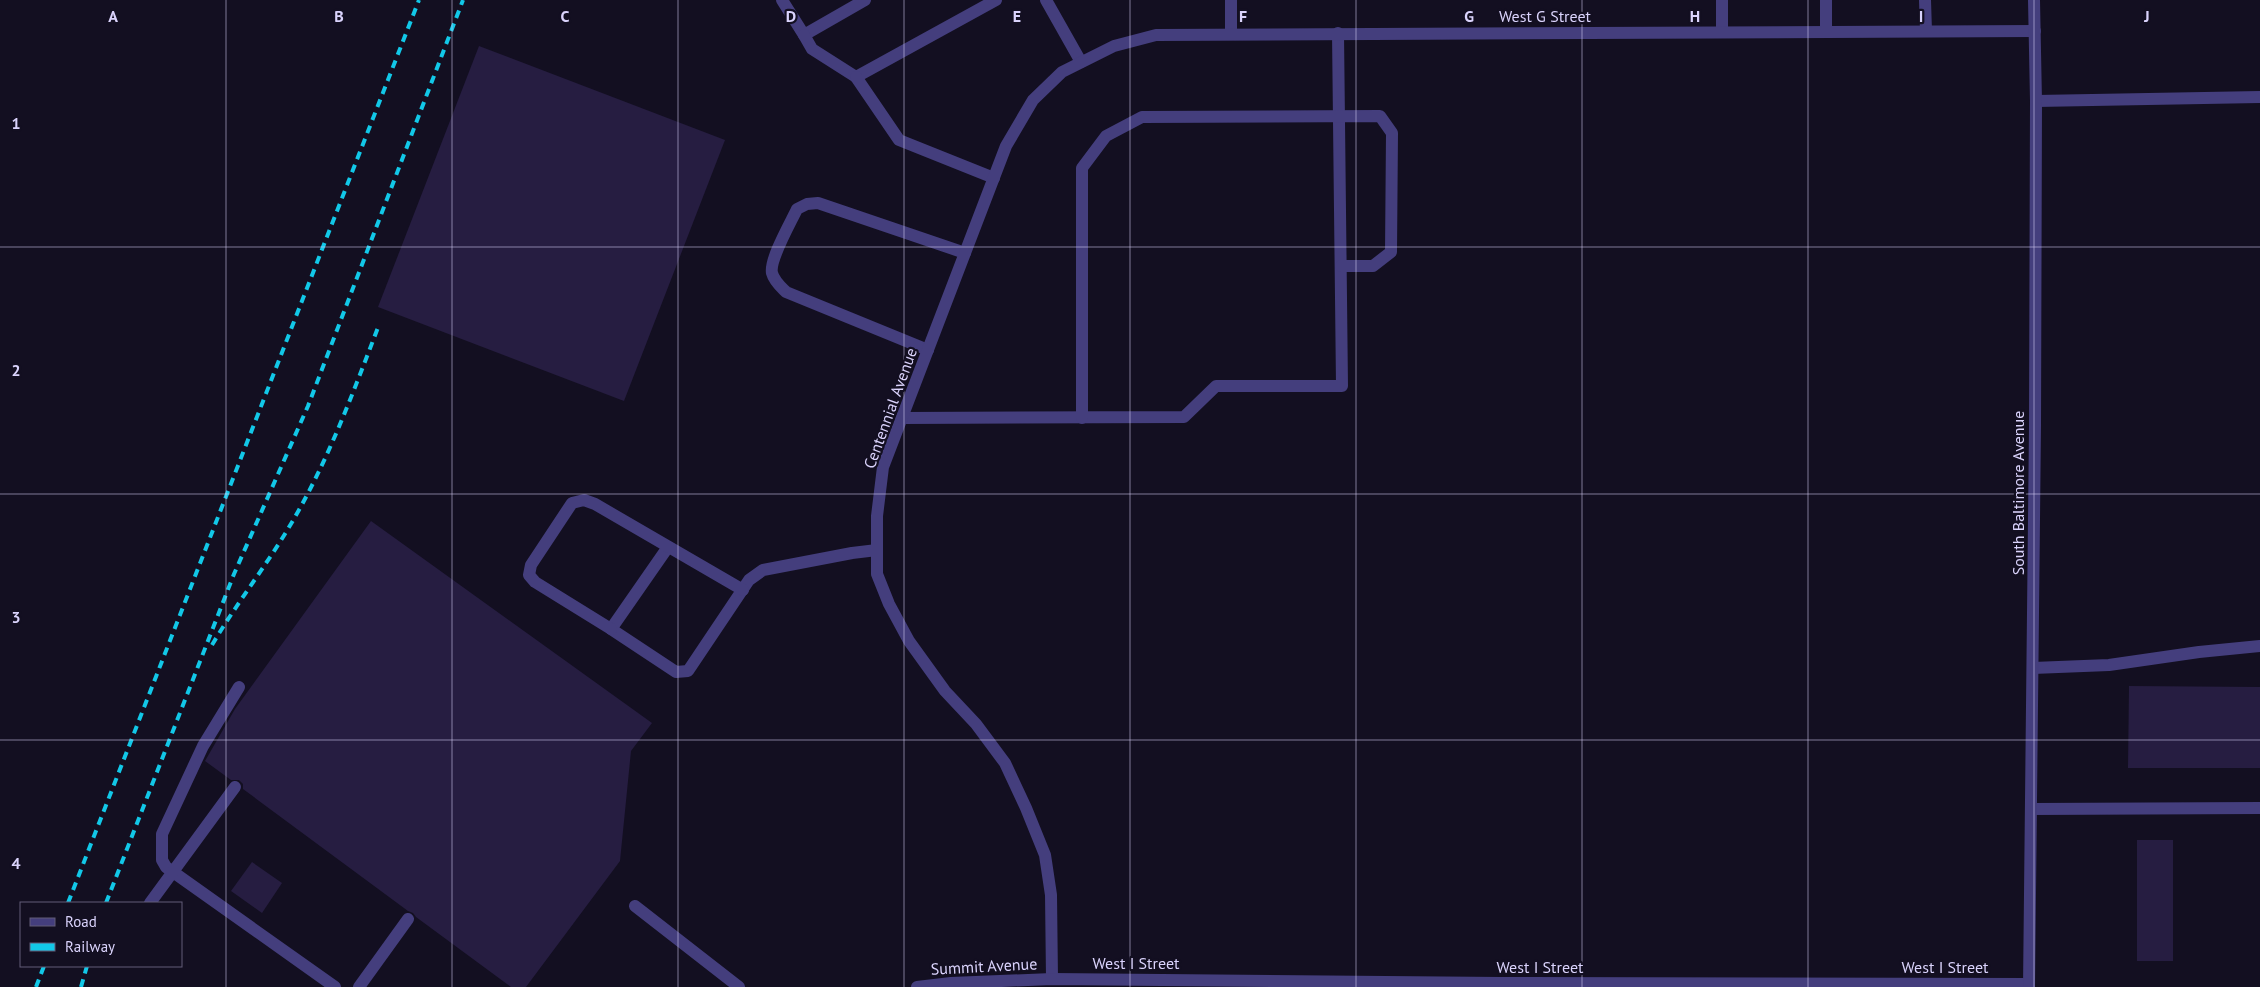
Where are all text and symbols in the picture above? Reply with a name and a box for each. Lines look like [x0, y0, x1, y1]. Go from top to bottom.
text: A [108, 6, 118, 26]
text: B [334, 6, 344, 26]
text: C [561, 6, 570, 26]
text: D [786, 6, 796, 26]
text: E [1013, 6, 1021, 26]
text: F [1239, 6, 1247, 26]
text: G [1464, 6, 1474, 26]
street label: West G Street [1499, 6, 1592, 26]
text: H [1690, 6, 1700, 26]
text: I [1919, 6, 1923, 26]
text: J [2143, 6, 2150, 26]
text: 1 [11, 113, 21, 133]
street label: Centennial Avenue [859, 345, 921, 471]
text: 2 [11, 360, 21, 380]
street label: South Baltimore Avenue [2008, 411, 2028, 575]
text: 3 [11, 607, 21, 627]
text: 4 [11, 853, 21, 873]
legend [20, 902, 182, 967]
text: Road [65, 912, 97, 931]
text: Railway [65, 937, 115, 956]
street label: Summit Avenue [930, 953, 1038, 979]
street label: West I Street [1093, 953, 1180, 973]
street label: West I Street [1497, 957, 1584, 977]
street label: West I Street [1902, 957, 1989, 977]

